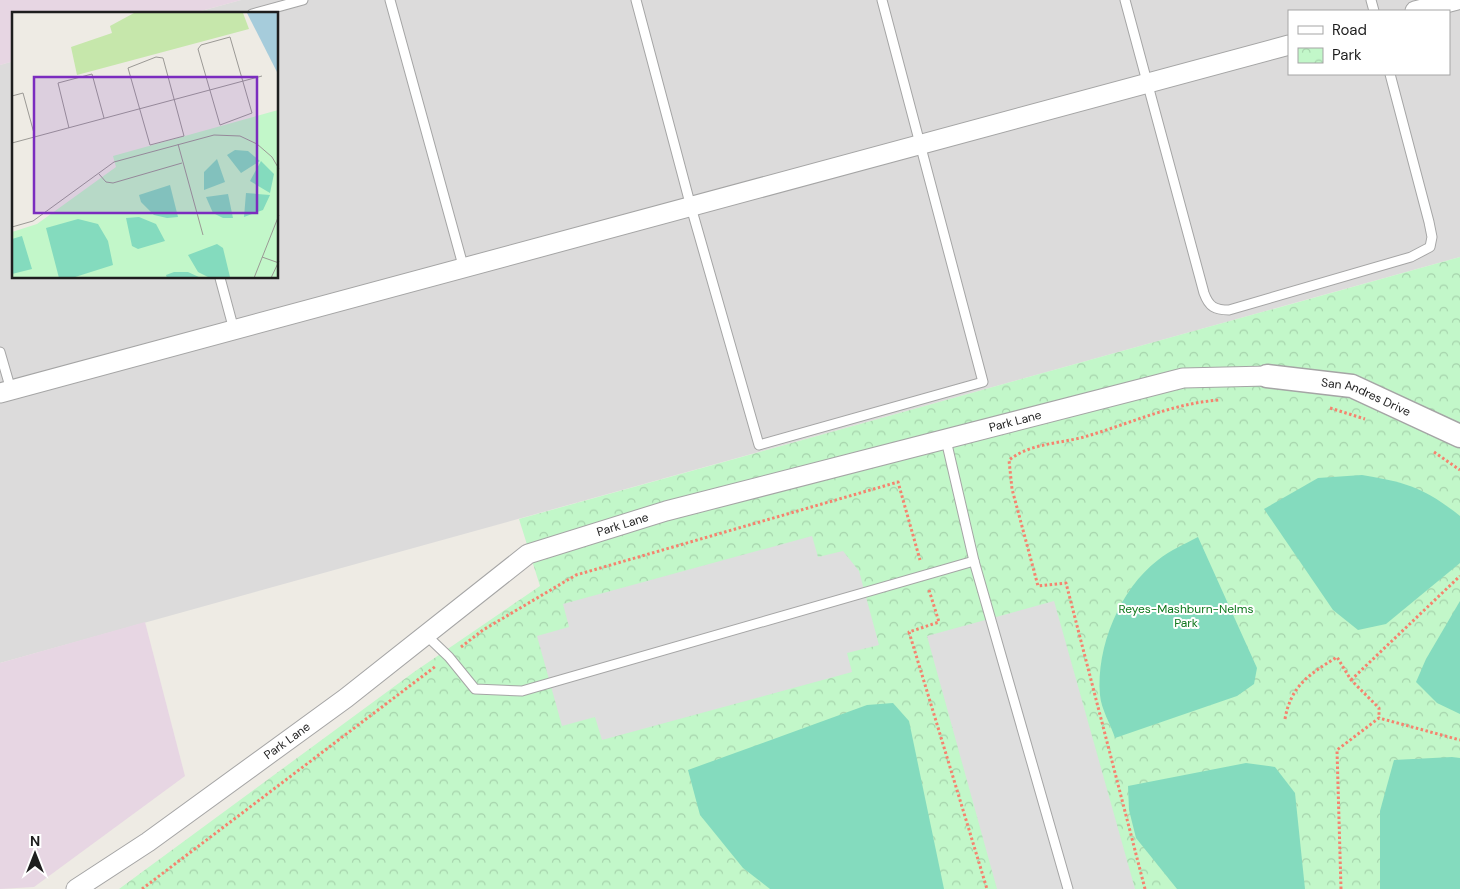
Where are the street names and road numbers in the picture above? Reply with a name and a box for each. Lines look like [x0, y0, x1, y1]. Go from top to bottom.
street label: San Andres Drive [1320, 374, 1413, 420]
street label: Park Lane [987, 407, 1043, 436]
street label: Park Lane [595, 509, 651, 540]
street label: Park Lane [261, 719, 314, 763]

